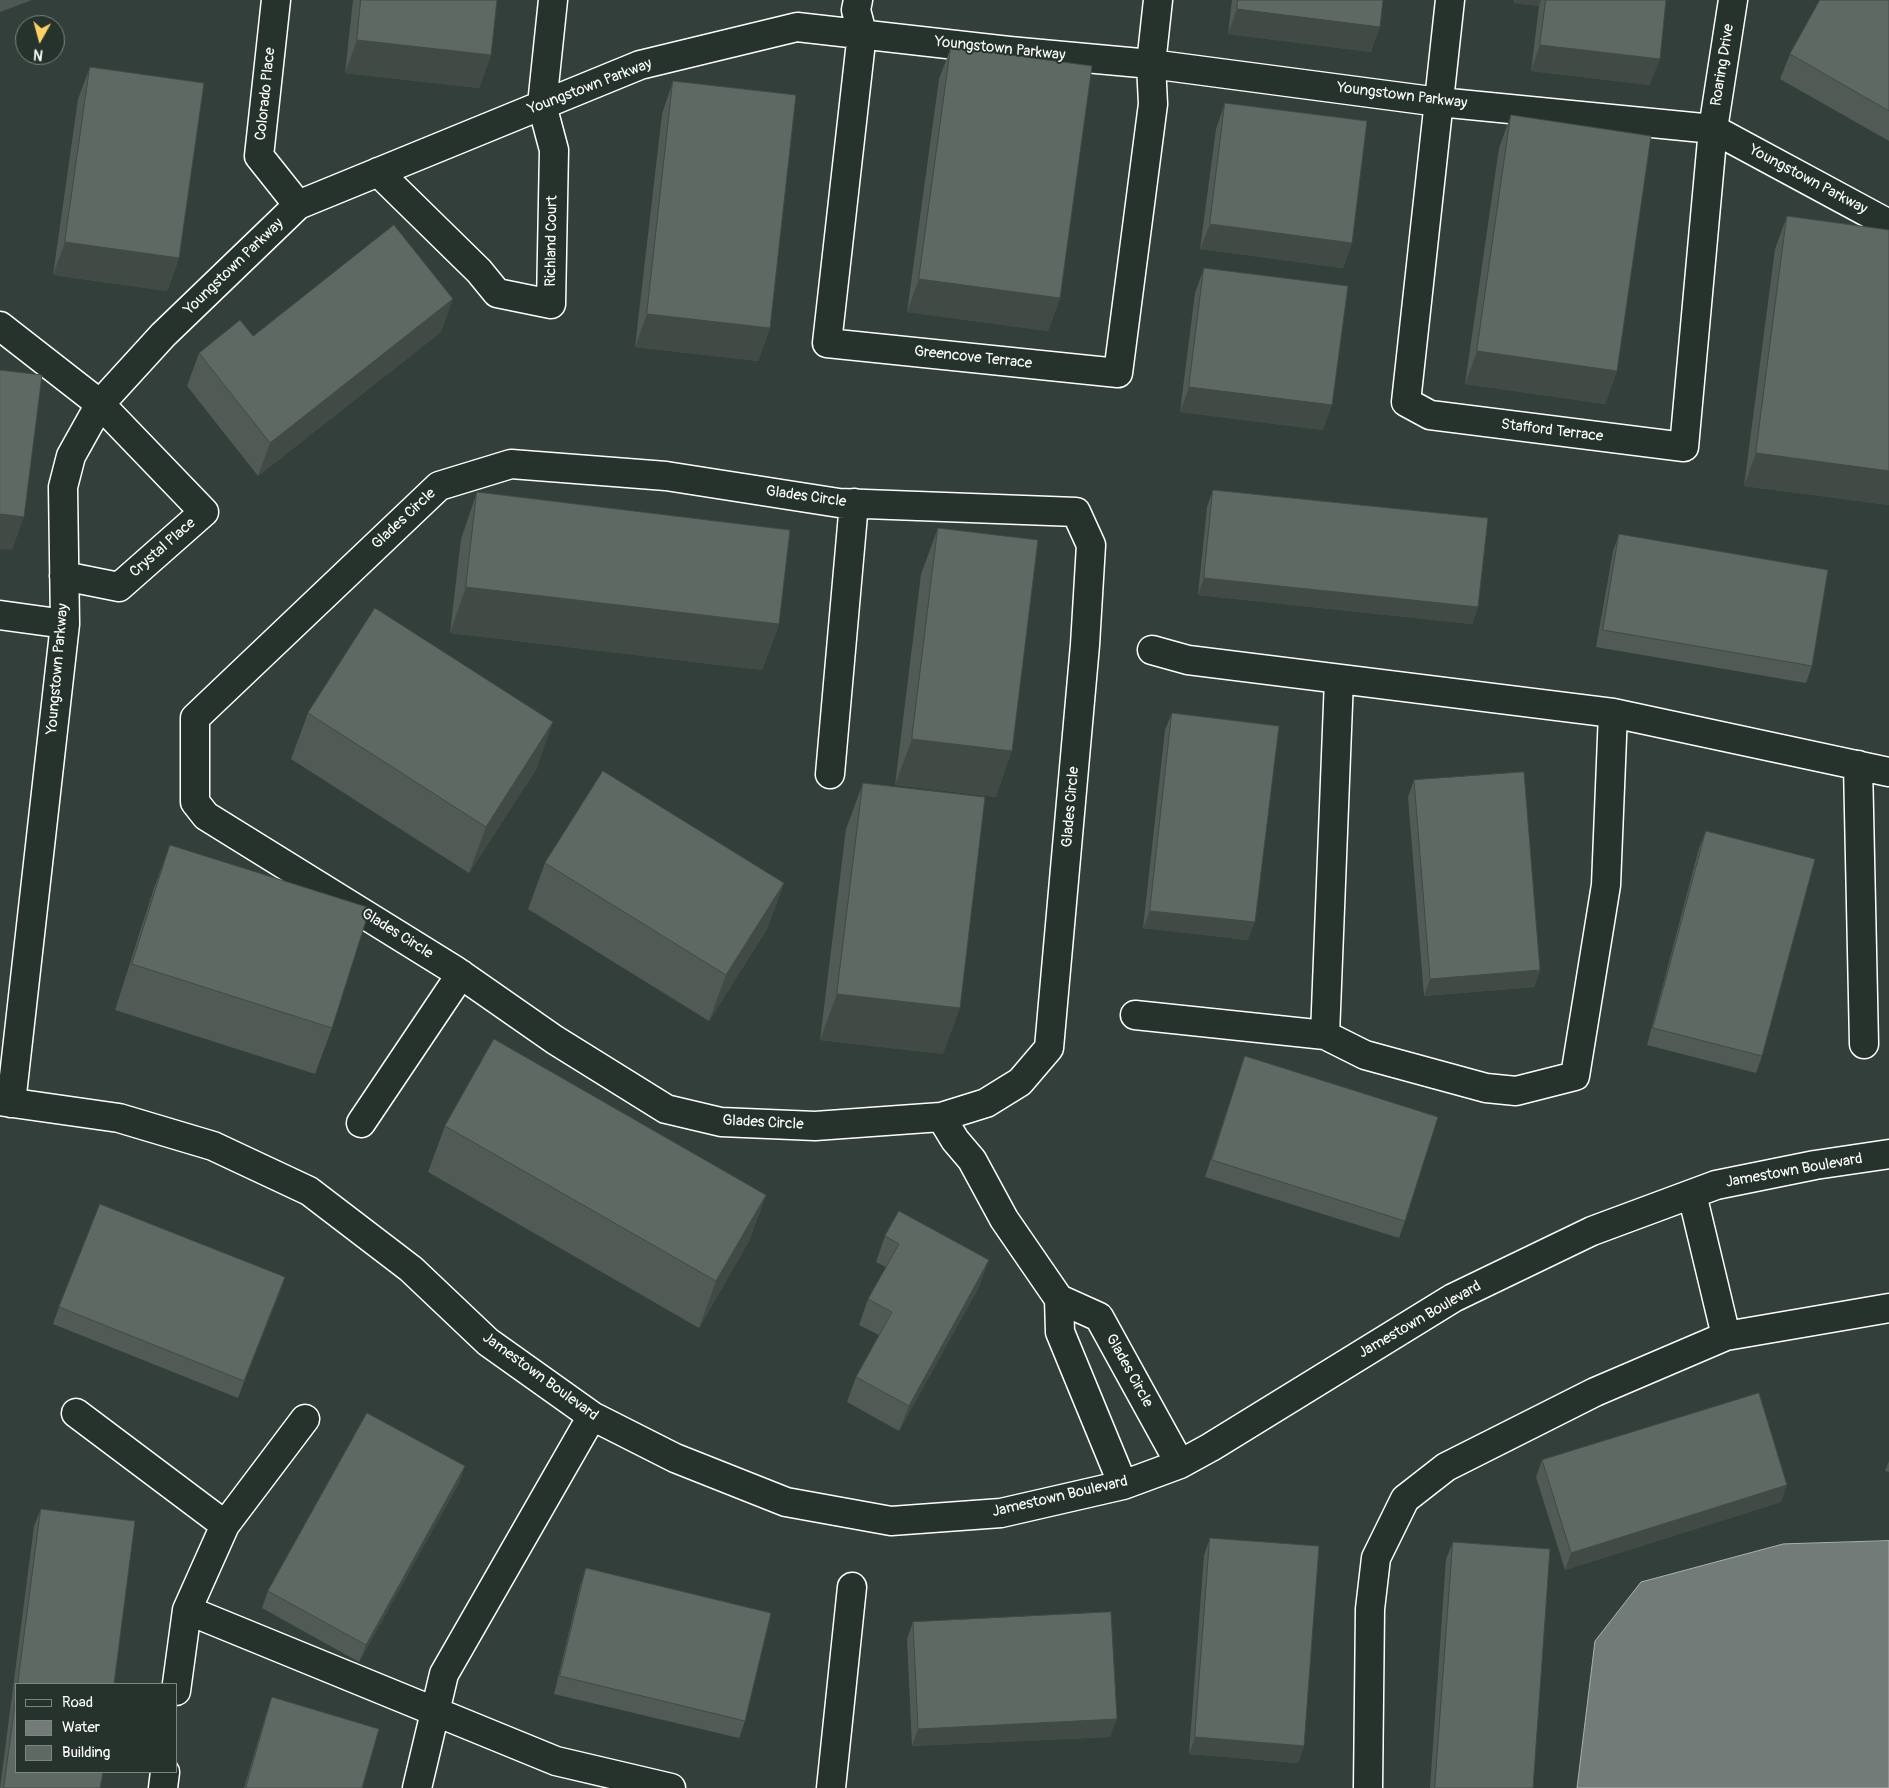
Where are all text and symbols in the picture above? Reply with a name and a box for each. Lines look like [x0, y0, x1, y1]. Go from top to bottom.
north arrow [15, 15, 65, 65]
street label: Roaring Drive [1708, 23, 1738, 107]
street label: Youngstown Parkway [934, 33, 1066, 65]
text: N [32, 45, 44, 63]
street label: Colorado Place [252, 47, 280, 141]
street label: Youngstown Parkway [525, 55, 655, 119]
street label: Youngstown Parkway [1336, 79, 1468, 113]
street label: Youngstown Parkway [1746, 141, 1870, 219]
street label: Richland Court [542, 195, 562, 287]
street label: Youngstown Parkway [181, 215, 287, 319]
street label: Greencove Terrace [913, 343, 1033, 373]
street label: Stafford Terrace [1500, 416, 1604, 446]
street label: Glades Circle [765, 482, 847, 512]
street label: Glades Circle [368, 485, 440, 553]
street label: Crystal Place [126, 515, 200, 581]
street label: Youngstown Parkway [43, 603, 73, 735]
street label: Glades Circle [1059, 766, 1083, 848]
street label: Glades Circle [358, 905, 436, 963]
street label: Glades Circle [722, 1112, 804, 1134]
street label: Jamestown Boulevard [1724, 1150, 1864, 1192]
street label: Jamestown Boulevard [1355, 1278, 1485, 1362]
street label: Jamestown Boulevard [479, 1329, 601, 1425]
street label: Glades Circle [1101, 1331, 1157, 1411]
street label: Jamestown Boulevard [990, 1473, 1130, 1521]
legend [15, 1683, 178, 1773]
text: Road [62, 1693, 93, 1712]
text: Water [62, 1718, 100, 1737]
text: Building [62, 1743, 110, 1762]

